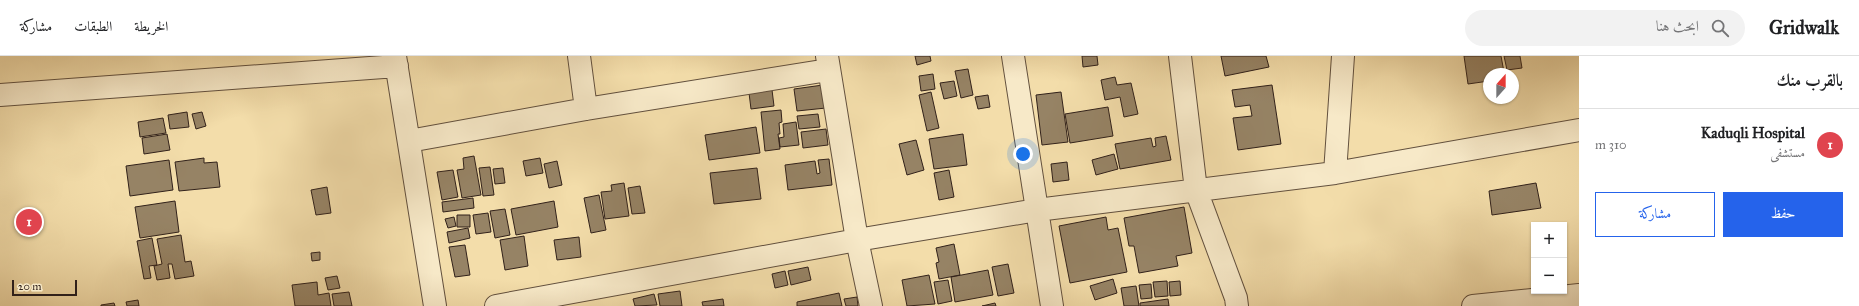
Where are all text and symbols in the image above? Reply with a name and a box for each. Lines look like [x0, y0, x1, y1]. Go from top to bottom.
search box [1465, 10, 1745, 46]
text: Gridwalk [1769, 16, 1839, 39]
text: ابحث هنا [1656, 17, 1699, 35]
icon: search [1709, 17, 1731, 39]
text: مشاركة [20, 18, 52, 35]
text: الطبقات [74, 18, 112, 35]
text: الخريطة [134, 18, 168, 35]
north arrow [1483, 68, 1519, 104]
text: بالقرب منك [1777, 70, 1843, 91]
text: Kaduqli Hospital [1701, 124, 1805, 142]
text: 310 m [1595, 137, 1627, 153]
text: 1 [1827, 137, 1833, 153]
your location [1013, 144, 1033, 164]
text: مستشفى [1770, 145, 1805, 161]
button: مشاركة [1595, 192, 1715, 237]
button: حفظ [1723, 192, 1843, 237]
pin: 1 [16, 207, 42, 237]
map controls [1531, 222, 1567, 294]
button: + [1531, 222, 1567, 258]
button: − [1531, 258, 1567, 294]
scale bar [12, 278, 77, 297]
text: 20 m [18, 280, 41, 293]

